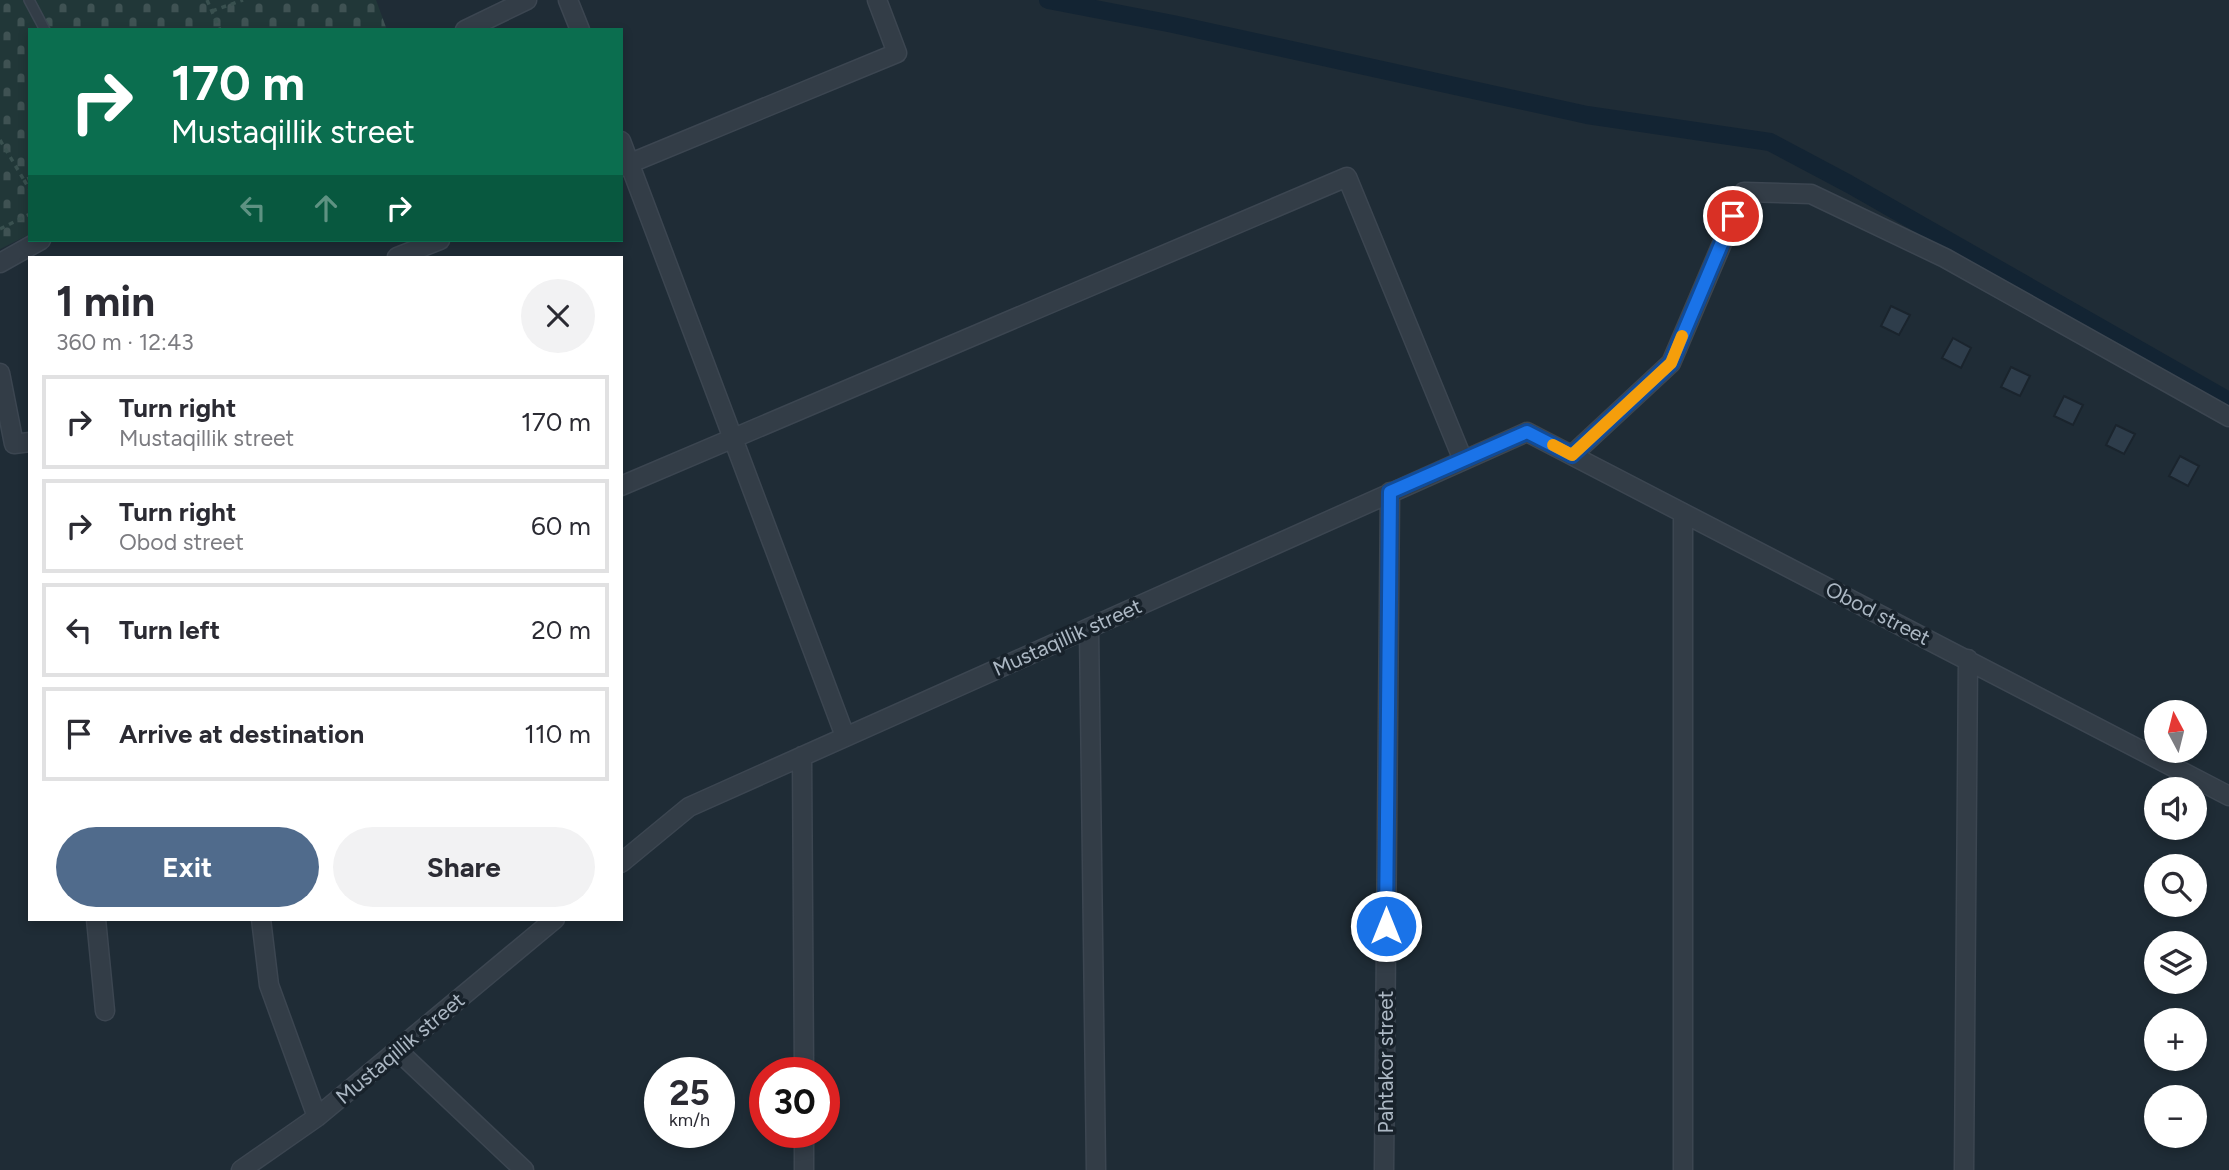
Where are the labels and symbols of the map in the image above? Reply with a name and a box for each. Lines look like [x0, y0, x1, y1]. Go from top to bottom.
pin [1703, 186, 1763, 246]
street label: Obod street [1822, 576, 1935, 650]
street label: Mustaqillik street [989, 593, 1145, 681]
north arrow [2144, 700, 2207, 763]
position arrow [1349, 889, 1423, 963]
street label: Mustaqillik street [331, 987, 469, 1109]
street label: Pahtakor street [1373, 990, 1398, 1134]
speed limit sign: 30 [749, 1057, 840, 1148]

